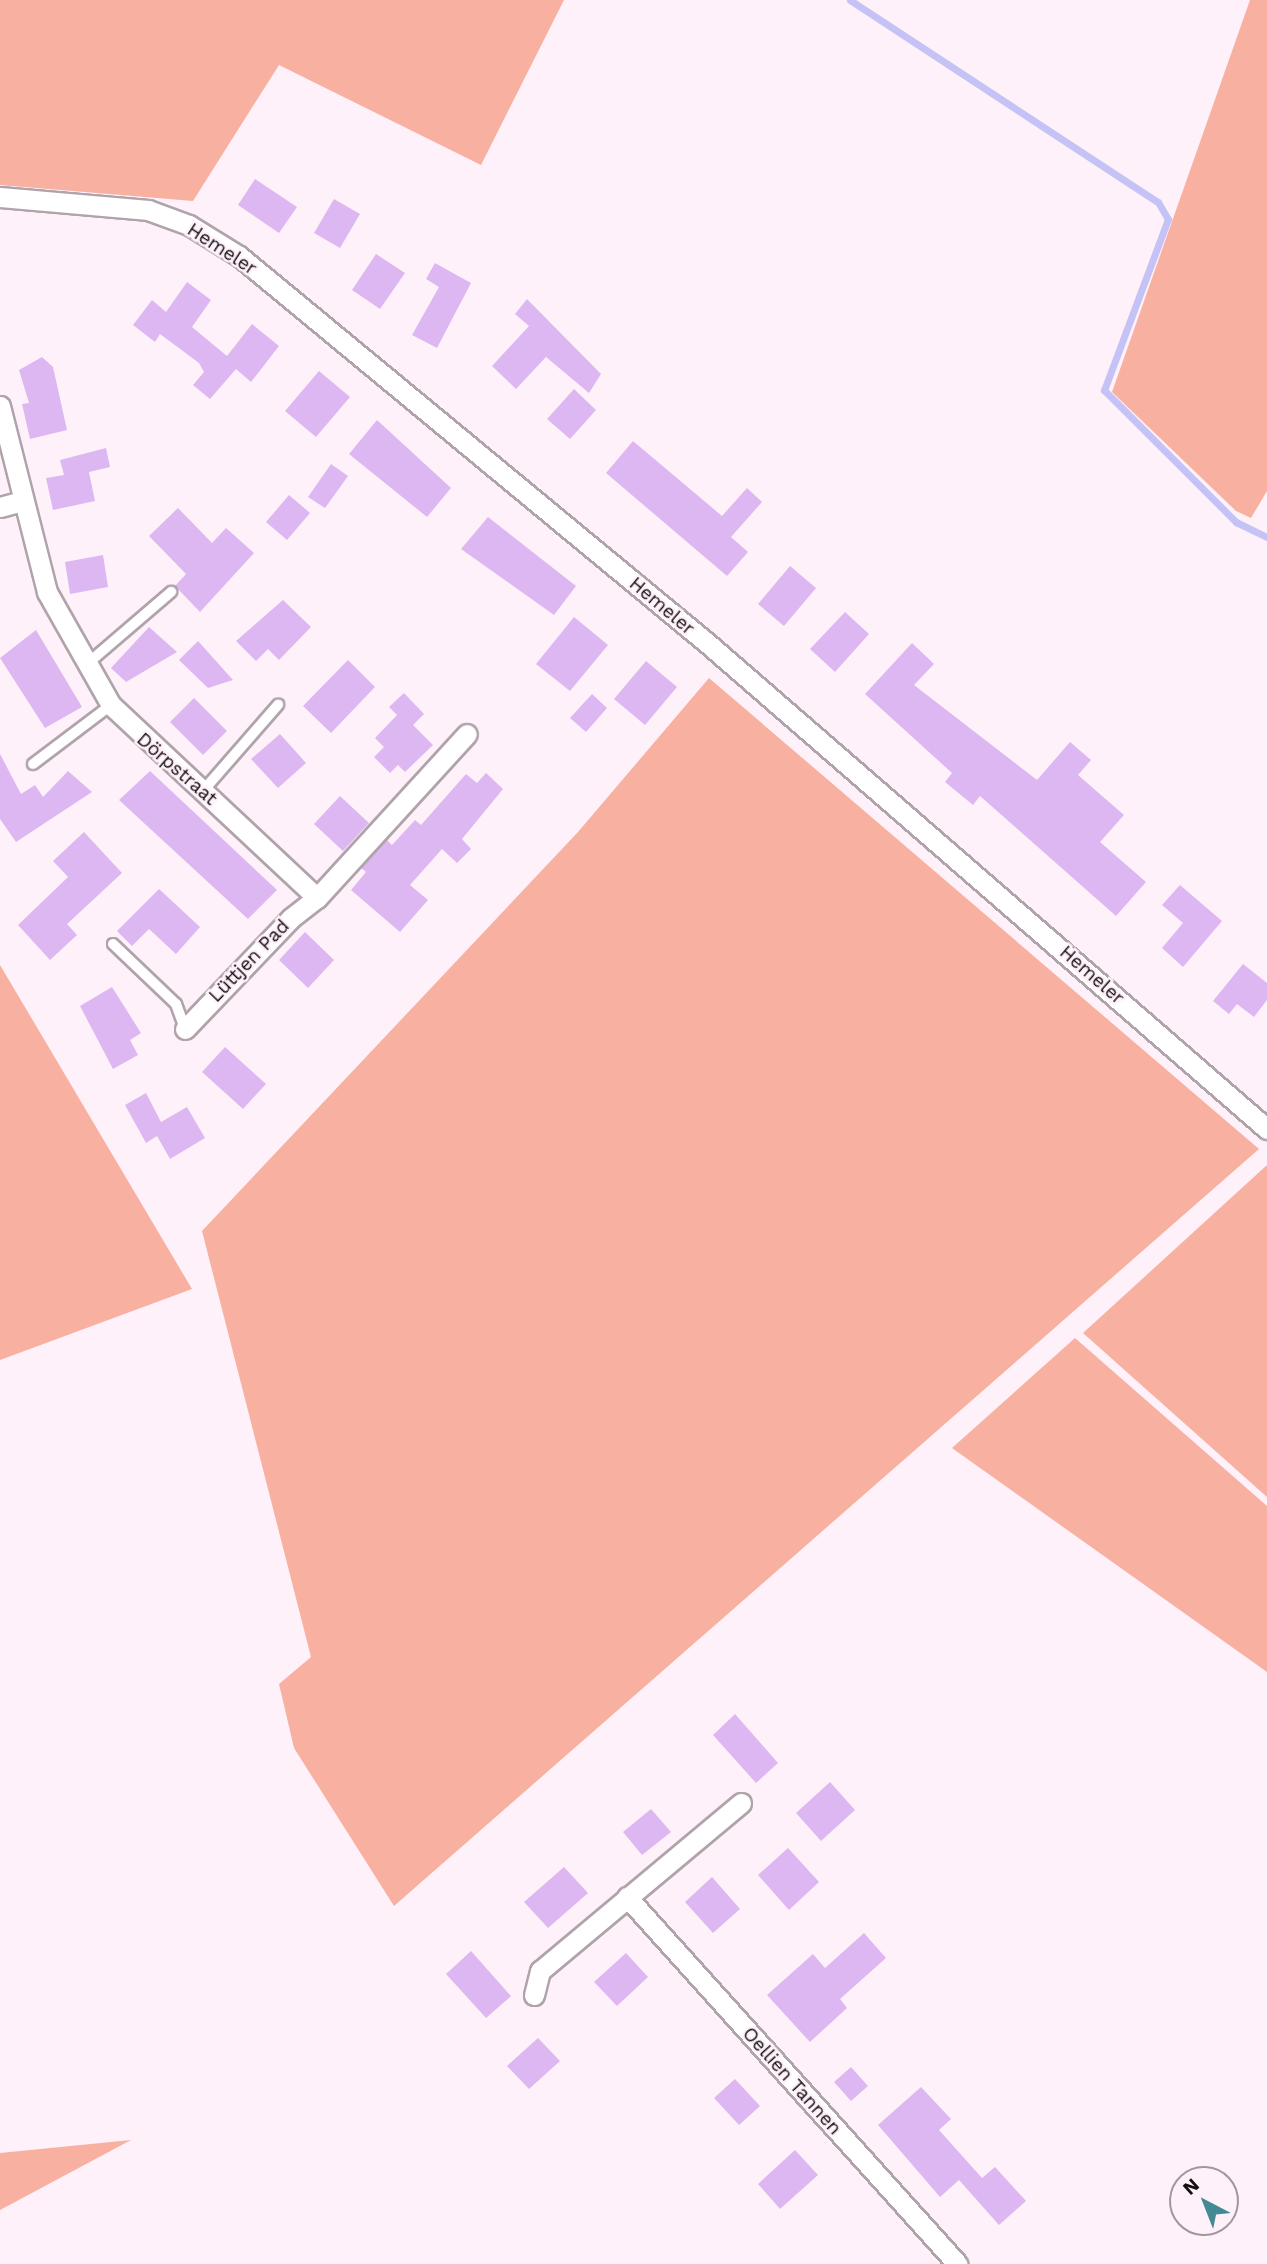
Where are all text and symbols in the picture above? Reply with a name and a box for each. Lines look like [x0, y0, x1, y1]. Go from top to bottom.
street label: Hemeler [183, 218, 261, 280]
street label: Hemeler [625, 572, 699, 640]
street label: Dörpstraat [132, 728, 222, 810]
street label: Lüttjen Pad [204, 915, 294, 1007]
street label: Hemeler [1055, 941, 1129, 1009]
street label: Oellien Tannen [737, 2022, 847, 2140]
north arrow [1169, 2166, 1239, 2236]
text: N [1178, 2173, 1204, 2200]

